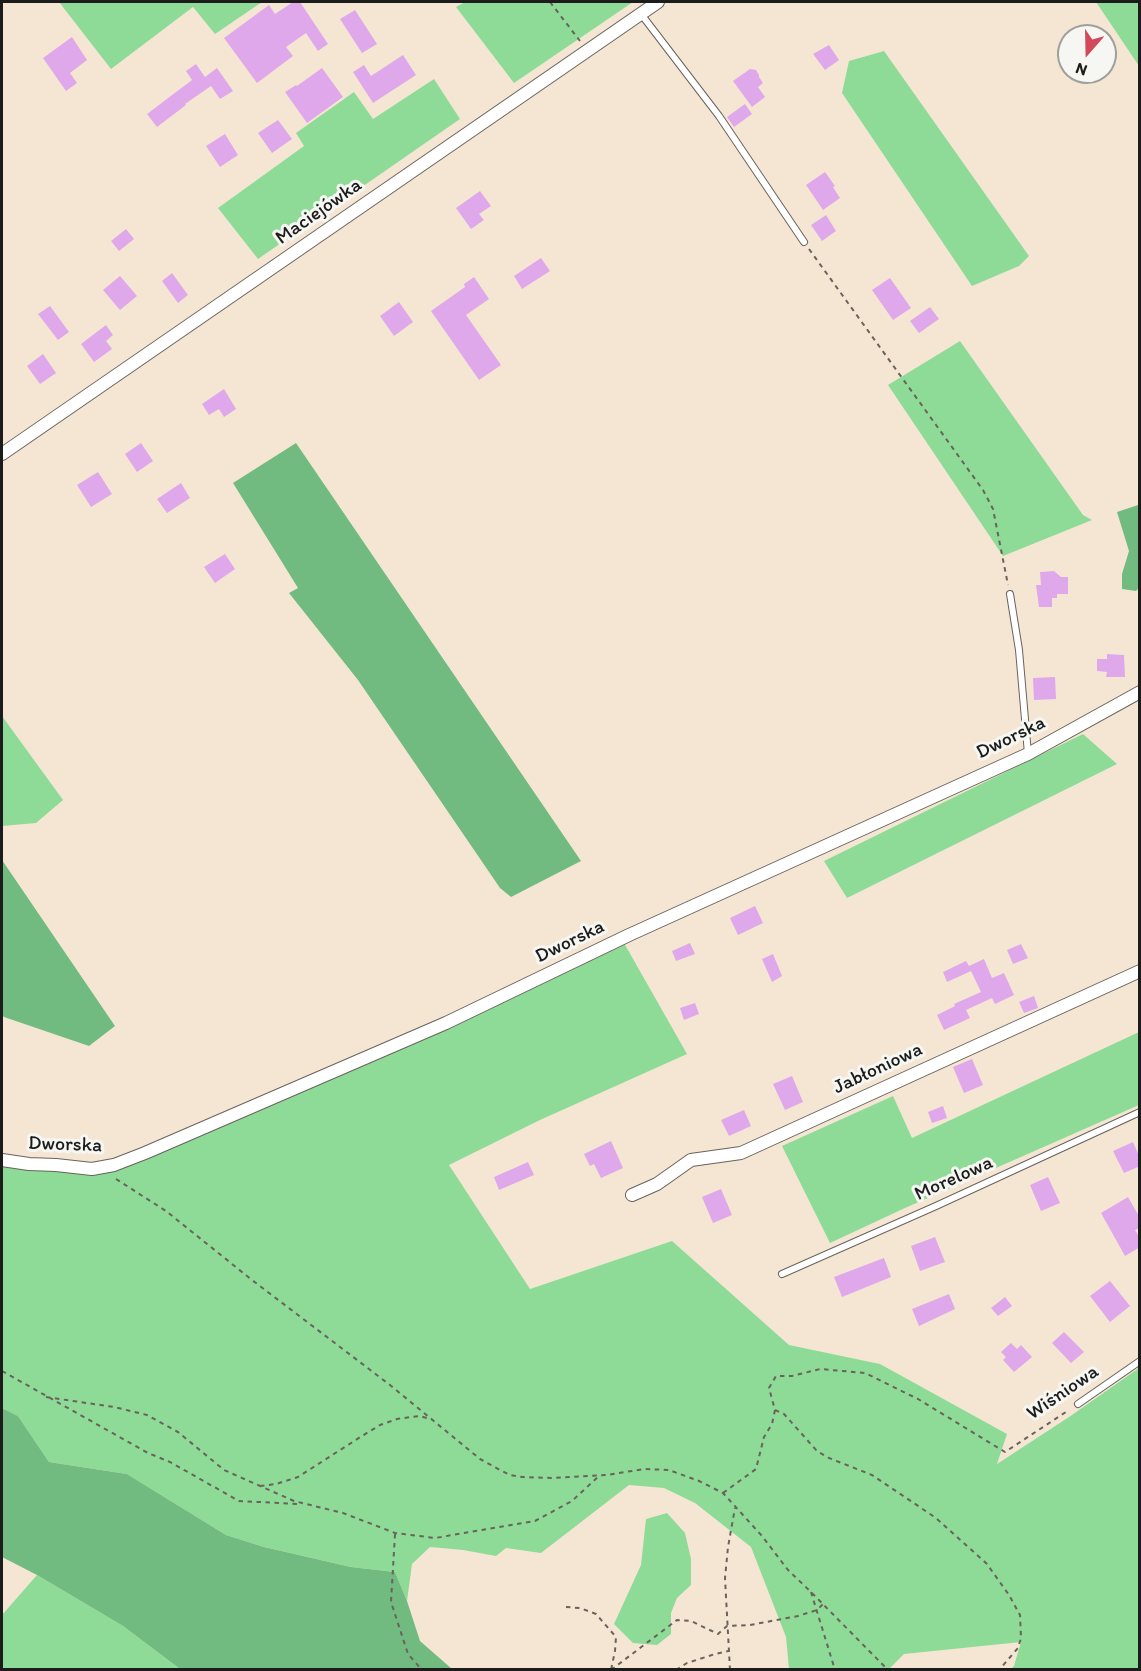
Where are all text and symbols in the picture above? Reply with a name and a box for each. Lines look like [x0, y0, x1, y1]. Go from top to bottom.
north arrow [1057, 24, 1117, 84]
text: N [1073, 59, 1090, 80]
street label: Maciejówka [271, 174, 367, 250]
street label: Dworska [973, 711, 1049, 765]
street label: Dworska [532, 915, 608, 969]
street label: Jabłoniowa [830, 1038, 926, 1100]
street label: Dworska [28, 1132, 102, 1158]
street label: Morelowa [911, 1151, 997, 1207]
street label: Wiśniowa [1022, 1360, 1104, 1426]

